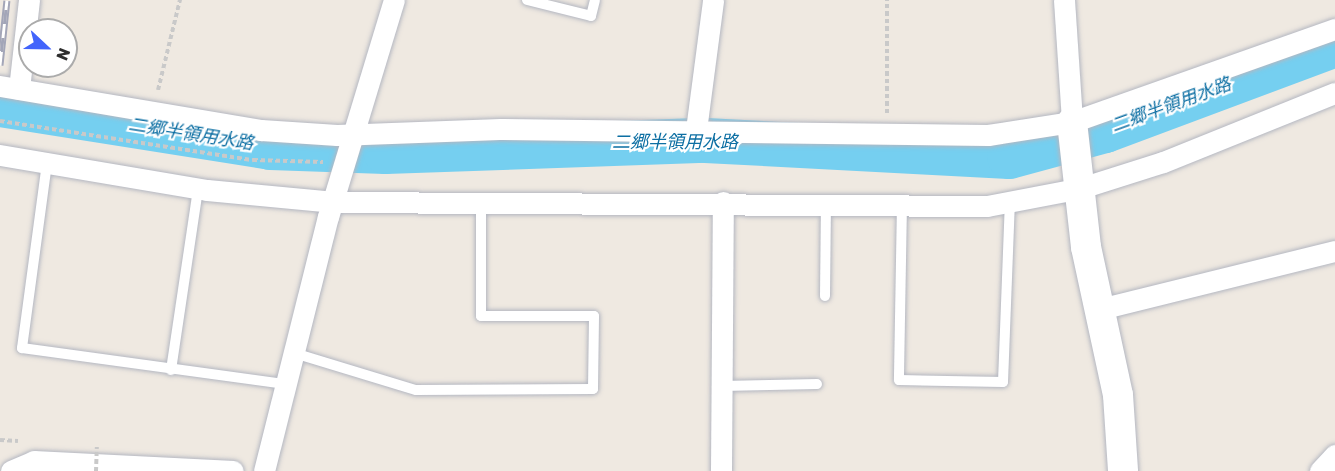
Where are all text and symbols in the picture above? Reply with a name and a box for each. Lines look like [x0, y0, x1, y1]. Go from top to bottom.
north arrow [18, 18, 78, 78]
text: N [52, 45, 74, 63]
water label: 二郷半領用水路 [1108, 73, 1234, 137]
water label: 二郷半領用水路 [127, 113, 255, 155]
water label: 二郷半領用水路 [612, 131, 738, 153]

